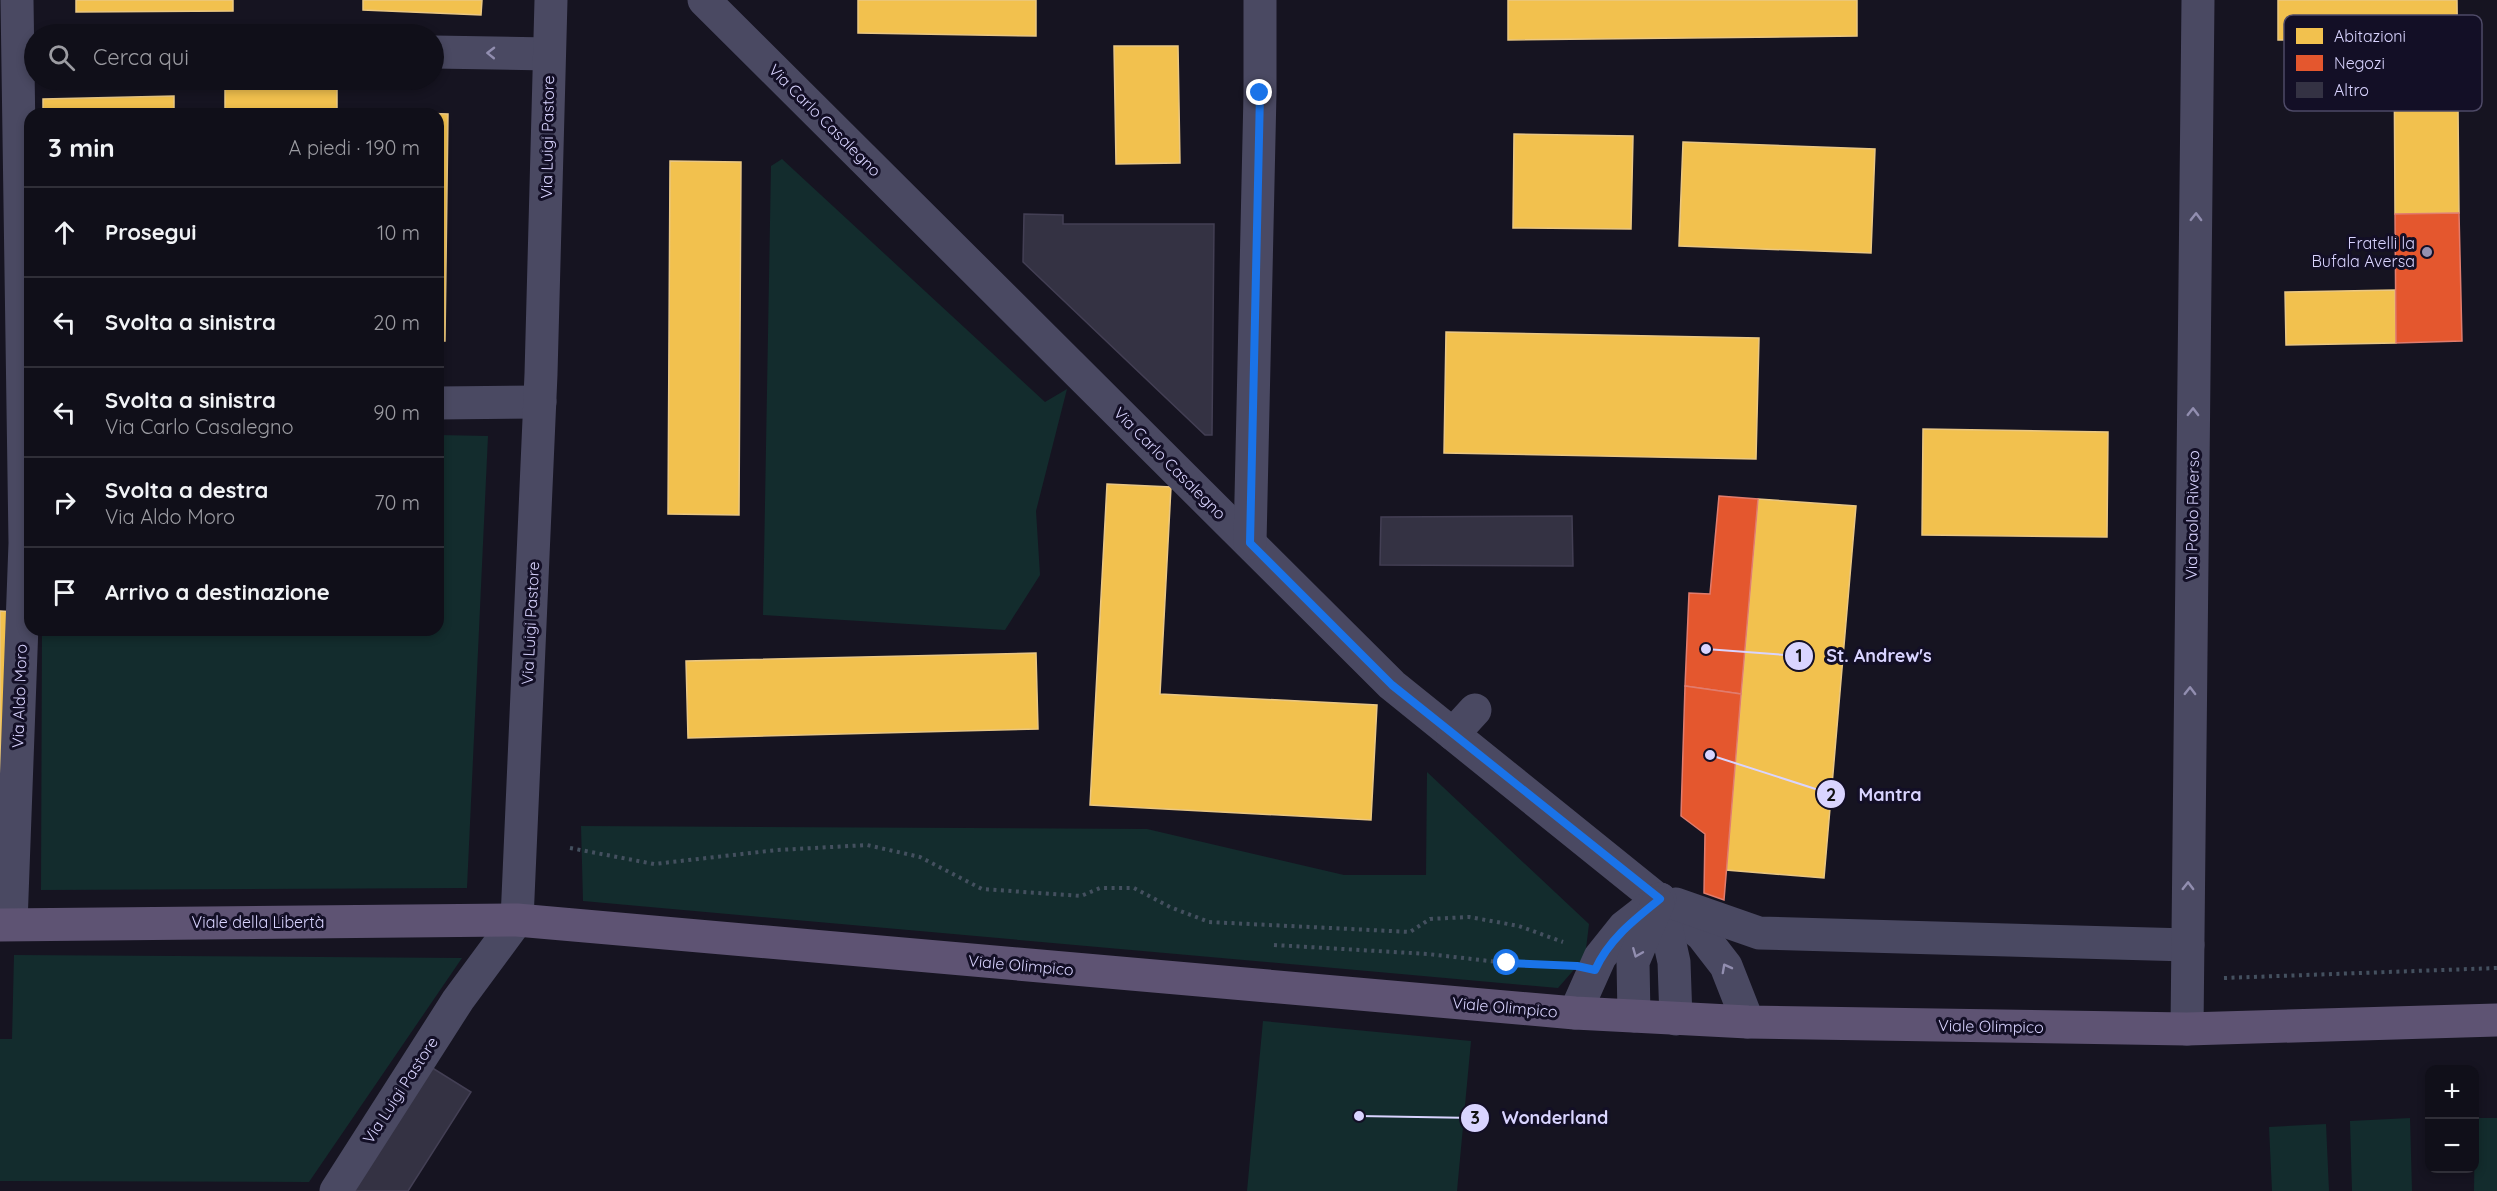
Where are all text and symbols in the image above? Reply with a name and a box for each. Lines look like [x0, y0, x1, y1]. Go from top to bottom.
legend [2284, 15, 2482, 111]
search box [24, 24, 444, 90]
text: Abitazioni [2334, 26, 2406, 46]
icon: search [45, 41, 78, 74]
text: Cerca qui [93, 43, 189, 71]
one-way arrow [487, 47, 496, 59]
text: Negozi [2334, 53, 2385, 73]
street label: Via Carlo Casalegno [765, 60, 885, 180]
street label: Via Luigi Pastore [536, 75, 558, 199]
route end [1246, 79, 1272, 105]
text: Altro [2334, 80, 2369, 100]
text: 3 min [48, 131, 115, 164]
text: A piedi · 190 m [289, 135, 420, 160]
one-way arrow [2189, 213, 2202, 222]
icon: ahead [48, 216, 81, 249]
text: Prosegui [105, 218, 197, 246]
text: 10 m [377, 220, 420, 245]
place label: Fratelli la Bufala Aversa [2311, 233, 2415, 271]
marker: Fratelli la Bufala Aversa [2420, 245, 2434, 259]
icon: left [48, 306, 81, 339]
text: Svolta a sinistra [105, 308, 276, 336]
text: 20 m [373, 310, 420, 335]
text: Svolta a sinistra [105, 386, 276, 414]
icon: left [48, 396, 81, 429]
text: 90 m [373, 400, 420, 425]
street label: Via Carlo Casalegno [1110, 403, 1230, 523]
one-way arrow [2187, 408, 2200, 417]
text: Via Carlo Casalegno [105, 414, 294, 439]
street label: Via Paolo Riverso [2181, 450, 2203, 580]
text: Svolta a destra [105, 476, 268, 504]
icon: right [48, 486, 81, 519]
text: 70 m [374, 490, 420, 515]
text: Via Aldo Moro [105, 504, 235, 529]
street label: Via Luigi Pastore [517, 561, 543, 685]
icon: arrive [48, 576, 81, 609]
text: Arrivo a destinazione [105, 578, 330, 606]
callout: St. Andrew's [1784, 638, 1944, 674]
street label: Via Aldo Moro [7, 644, 31, 748]
text: 1 [1795, 644, 1803, 667]
text: St. Andrew's [1826, 644, 1932, 667]
one-way arrow [2184, 687, 2197, 696]
callout: Mantra [1816, 776, 1934, 812]
text: 2 [1826, 783, 1836, 806]
text: Mantra [1858, 783, 1922, 806]
one-way arrow [2182, 882, 2194, 891]
street label: Viale della Libertà [192, 912, 324, 932]
one-way arrow [1632, 947, 1644, 958]
route start [1493, 949, 1519, 975]
street label: Viale Olimpico [967, 950, 1075, 980]
one-way arrow [1722, 964, 1733, 974]
street label: Viale Olimpico [1451, 992, 1559, 1022]
street label: Viale Olimpico [1938, 1015, 2044, 1037]
street label: Via Luigi Pastore [358, 1033, 442, 1147]
map controls [2425, 1065, 2479, 1173]
button: + [2425, 1065, 2479, 1119]
callout: Wonderland [1460, 1100, 1621, 1136]
text: 3 [1470, 1106, 1480, 1129]
text: Wonderland [1502, 1106, 1608, 1129]
button: − [2425, 1119, 2479, 1173]

